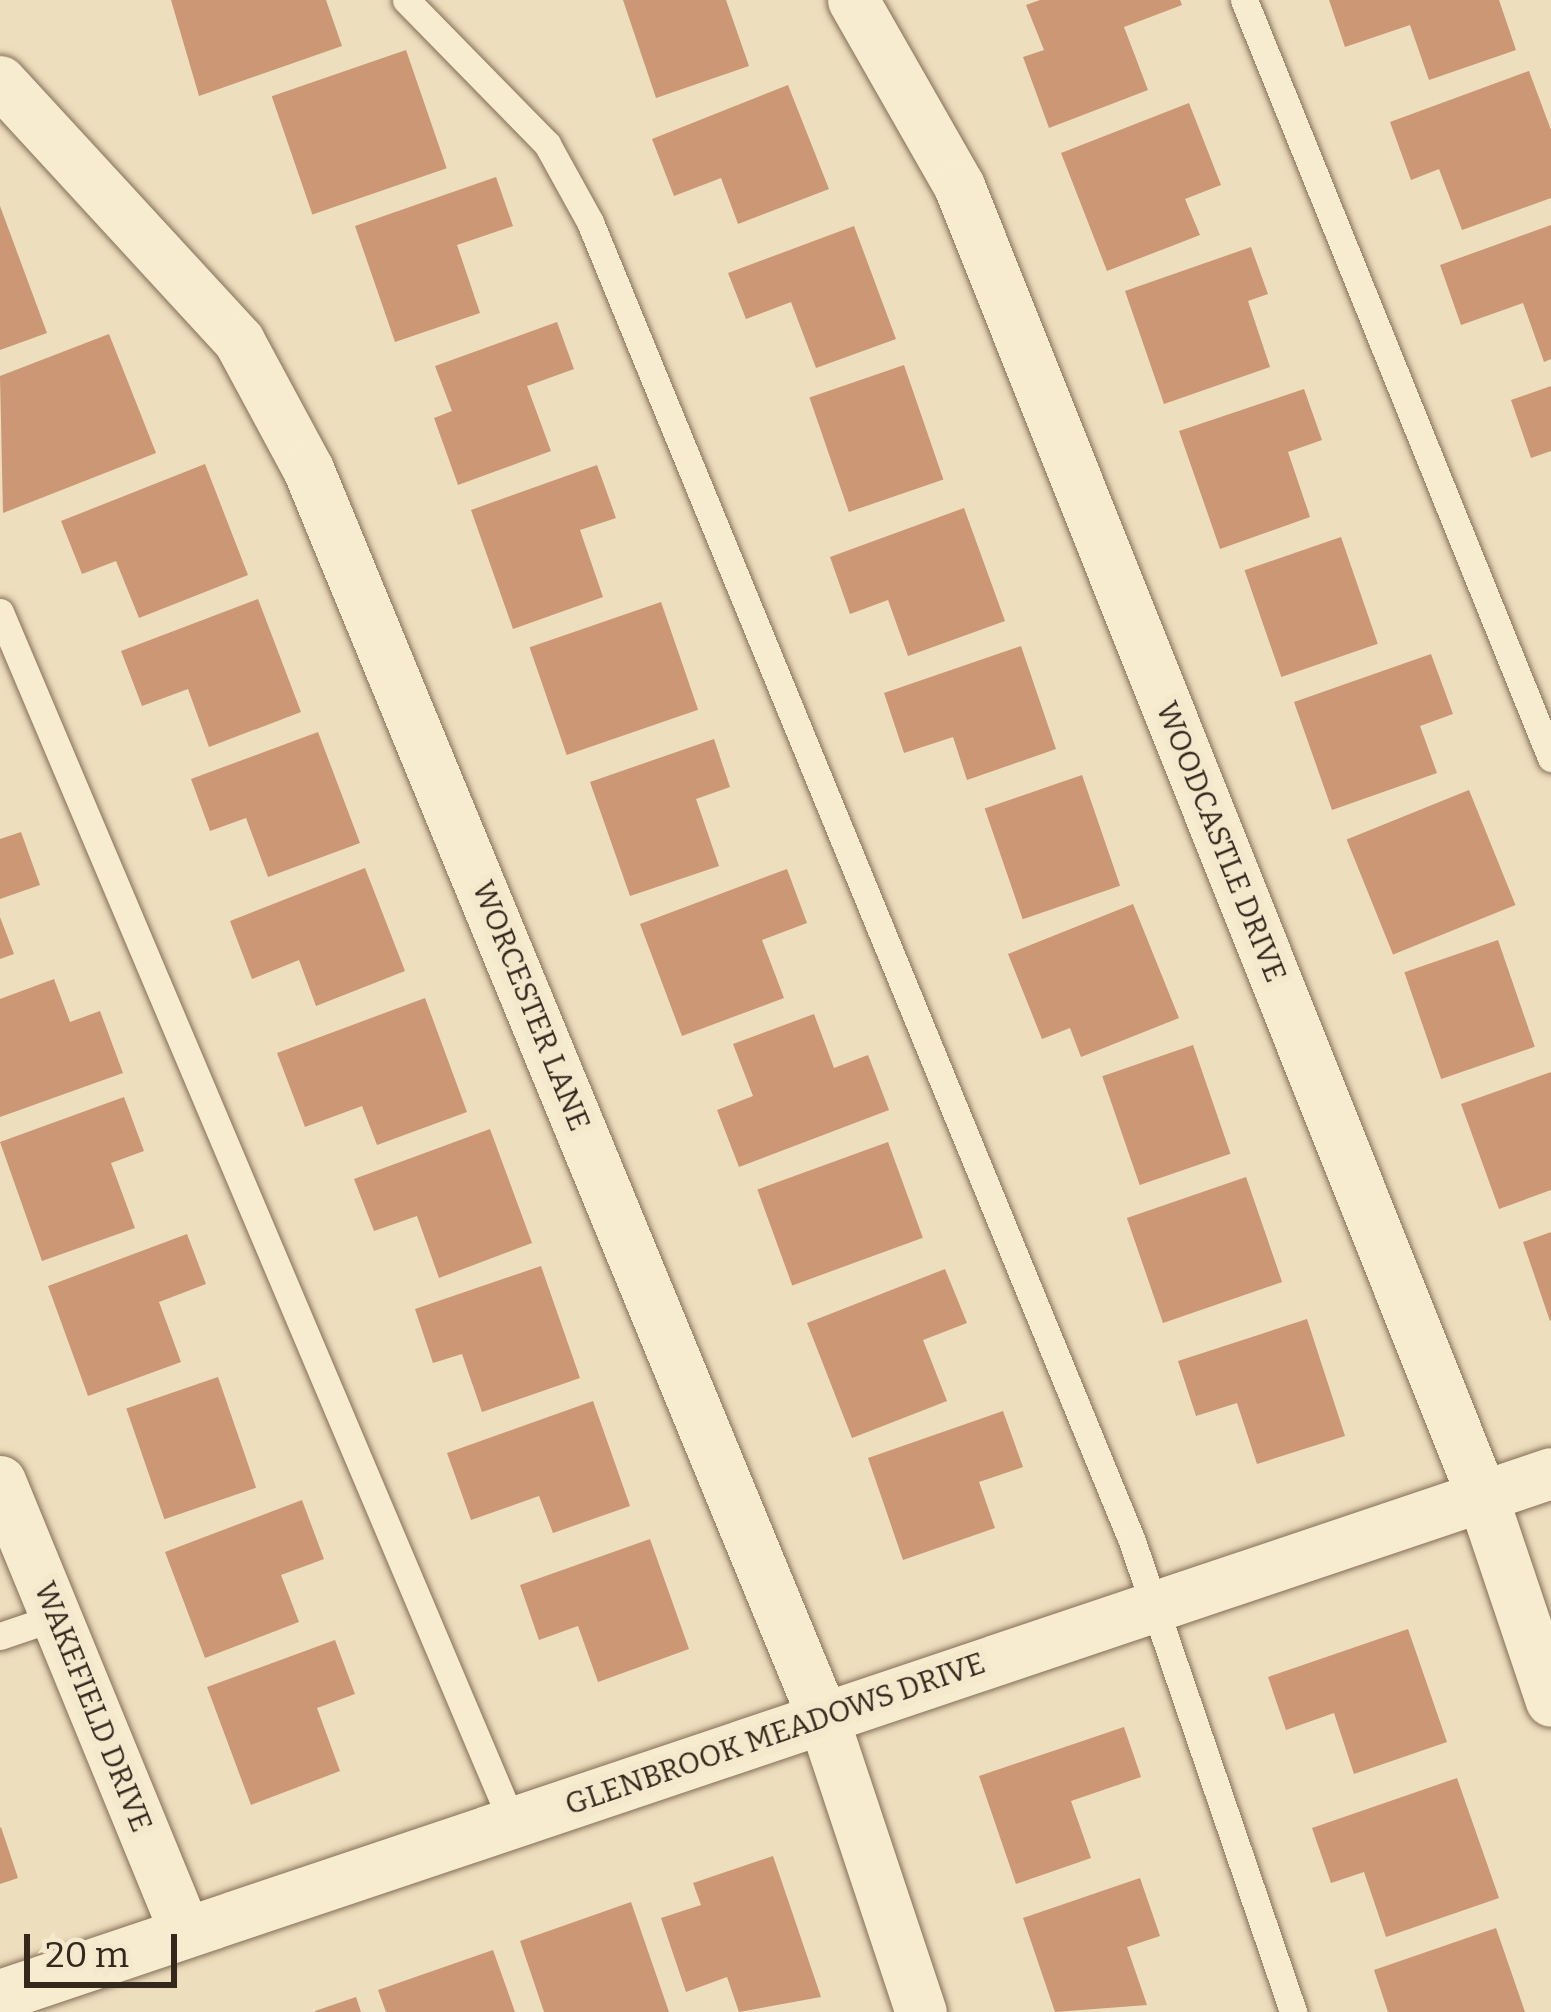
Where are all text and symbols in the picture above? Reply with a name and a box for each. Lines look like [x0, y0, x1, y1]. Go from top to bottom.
street label: WOODCASTLE DRIVE [1148, 697, 1294, 987]
street label: WORCESTER LANE [464, 876, 598, 1136]
street label: WAKEFIELD DRIVE [26, 1577, 160, 1837]
street label: GLENBROOK MEADOWS DRIVE [560, 1645, 990, 1823]
scale bar [30, 1910, 183, 1984]
text: 20 m [45, 1933, 129, 1977]

